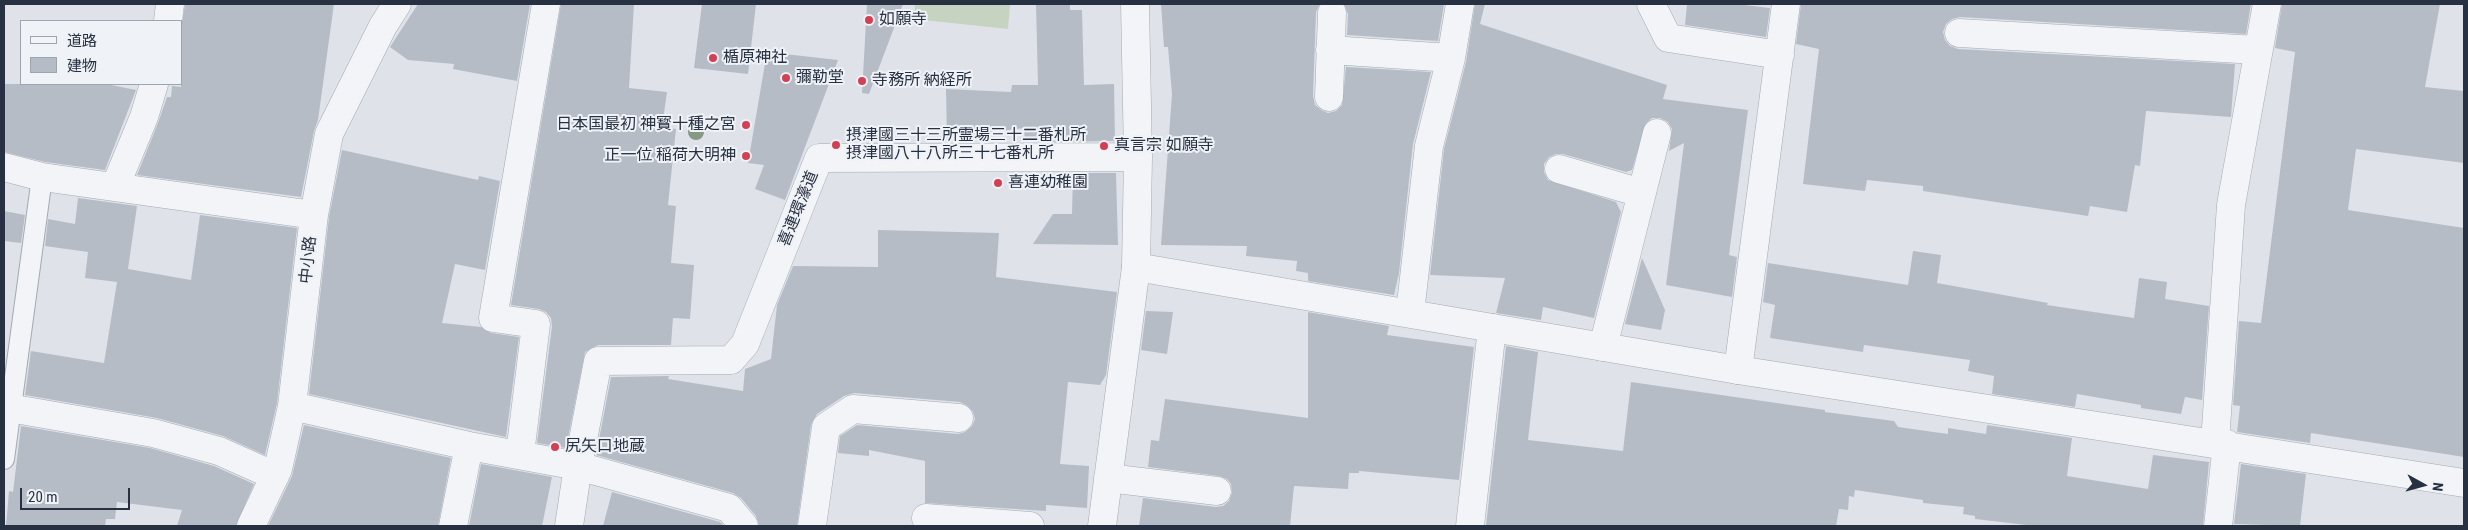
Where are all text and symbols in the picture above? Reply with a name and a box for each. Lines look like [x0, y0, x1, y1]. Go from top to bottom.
place label: 如願寺 [879, 10, 927, 30]
marker: 如願寺 [863, 14, 875, 26]
legend [20, 20, 182, 85]
text: 道路 [67, 32, 97, 50]
place label: 楯原神社 [723, 48, 787, 68]
marker: 楯原神社 [707, 52, 719, 64]
text: 建物 [67, 57, 97, 75]
place label: 彌勒堂 [796, 68, 844, 88]
place label: 寺務所 納経所 [872, 71, 972, 91]
marker: 彌勒堂 [780, 72, 792, 84]
marker: 寺務所 納経所 [856, 75, 868, 87]
place label: 日本国最初 神寳十種之宮 [556, 115, 736, 135]
marker: 日本国最初 神寳十種之宮 [740, 119, 752, 131]
place label: 摂津國三十三所霊場三十二番札所 摂津國八十八所三十七番札所 [846, 126, 1086, 164]
place label: 真言宗 如願寺 [1114, 136, 1214, 156]
marker: 摂津國三十三所霊場三十二番札所 摂津國八十八所三十七番札所 [830, 139, 842, 151]
marker: 真言宗 如願寺 [1098, 140, 1110, 152]
place label: 正一位 稲荷大明神 [604, 146, 736, 166]
marker: 正一位 稲荷大明神 [740, 150, 752, 162]
street label: 喜連環濠道 [775, 168, 823, 250]
place label: 喜連幼稚園 [1008, 173, 1088, 193]
marker: 喜連幼稚園 [992, 177, 1004, 189]
street label: 中小路 [297, 235, 321, 285]
place label: 尻矢口地蔵 [565, 437, 645, 457]
marker: 尻矢口地蔵 [549, 441, 561, 453]
north arrow [2398, 460, 2448, 510]
scale bar [22, 478, 132, 510]
text: N [2429, 482, 2446, 492]
text: 20 m [28, 488, 58, 506]

